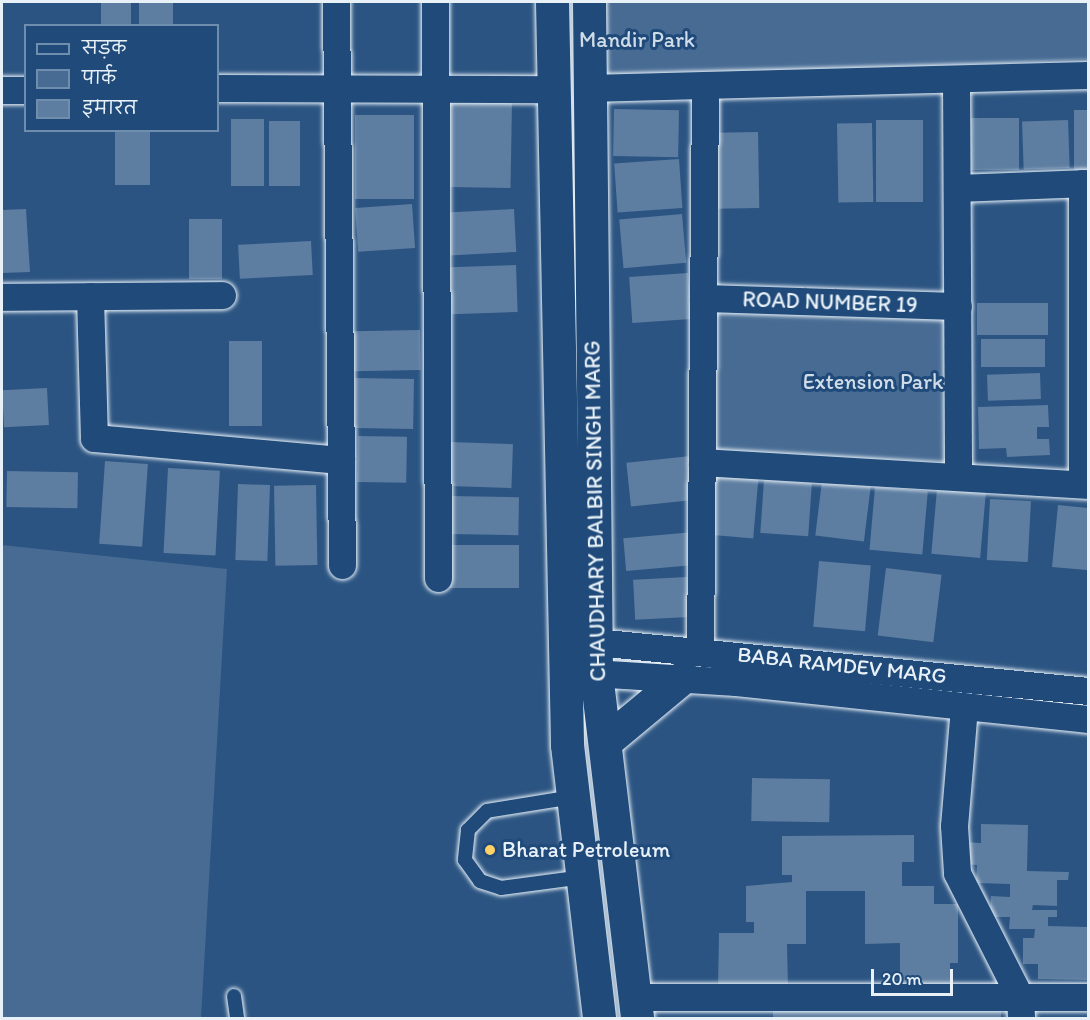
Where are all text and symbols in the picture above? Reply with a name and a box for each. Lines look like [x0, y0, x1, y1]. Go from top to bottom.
legend [24, 24, 219, 132]
park label: Mandir Park [579, 27, 695, 53]
text: सड़क [82, 37, 126, 59]
text: पार्क [82, 67, 116, 89]
text: इमारत [82, 97, 137, 119]
street label: ROAD NUMBER 19 [742, 286, 918, 318]
street label: CHAUDHARY BALBIR SINGH MARG [579, 340, 611, 682]
park label: Extension Park [803, 369, 943, 395]
street label: BABA RAMDEV MARG [736, 641, 948, 689]
place label: Bharat Petroleum [502, 837, 669, 863]
marker: Bharat Petroleum [483, 843, 497, 857]
scale bar [874, 957, 956, 995]
text: 20 m [882, 968, 922, 990]

